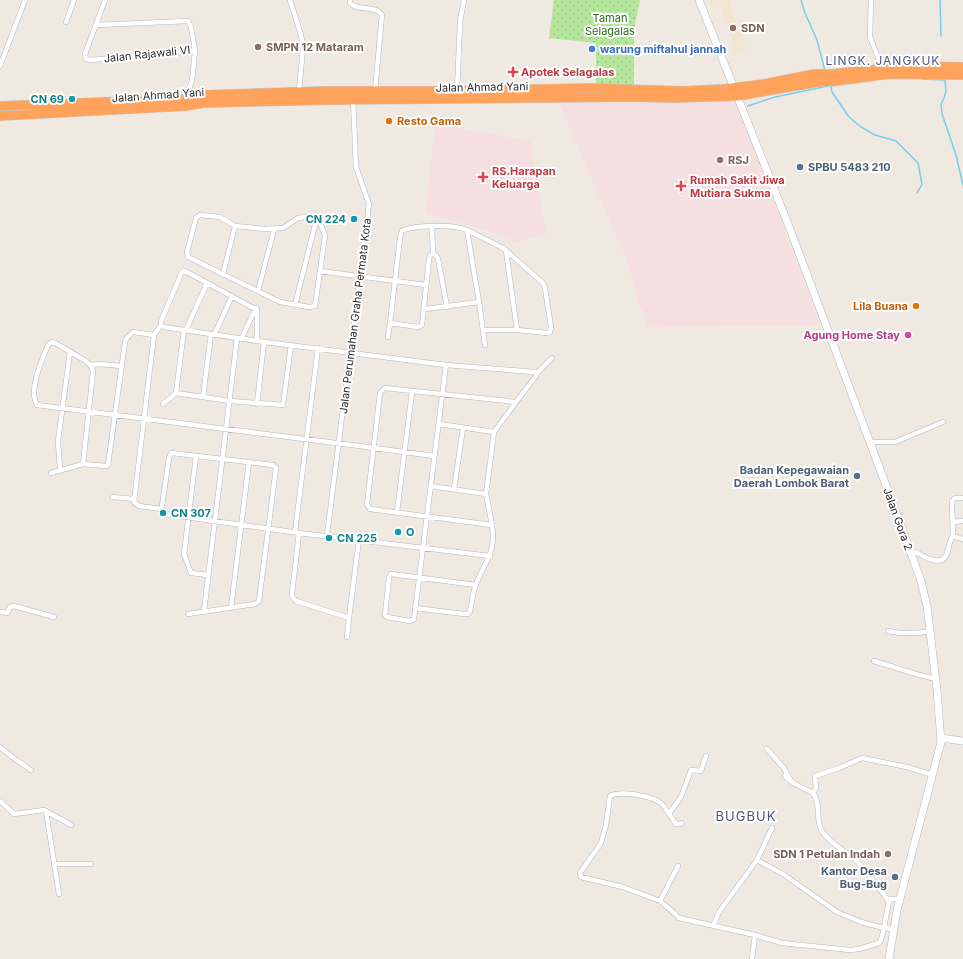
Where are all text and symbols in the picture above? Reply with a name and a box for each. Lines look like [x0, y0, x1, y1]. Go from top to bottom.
park label: Taman Selagalas [585, 11, 635, 38]
place label: SDN [741, 21, 765, 35]
marker: SDN [728, 23, 738, 33]
place label: SMPN 12 Mataram [266, 40, 364, 54]
street label: Jalan Rajawali VI [103, 42, 191, 66]
marker: SMPN 12 Mataram [253, 42, 263, 52]
place label: warung miftahul jannah [600, 42, 727, 56]
marker: warung miftahul jannah [587, 44, 597, 54]
district label: LINGK. JANGKUK [826, 53, 940, 68]
place label: Apotek Selagalas [521, 65, 614, 79]
marker: Apotek Selagalas [508, 67, 518, 77]
street label: Jalan Ahmad Yani [436, 79, 528, 95]
street label: Jalan Ahmad Yani [111, 85, 205, 105]
place label: CN 69 [31, 92, 64, 106]
marker: CN 69 [67, 94, 77, 104]
place label: Resto Gama [397, 114, 461, 128]
marker: Resto Gama [384, 116, 394, 126]
place label: RSJ [728, 153, 749, 167]
marker: RSJ [715, 155, 725, 165]
place label: SPBU 5483 210 [808, 160, 891, 174]
marker: SPBU 5483 210 [795, 162, 805, 172]
place label: RS.Harapan Keluarga [492, 164, 556, 191]
marker: RS.Harapan Keluarga [477, 171, 489, 183]
place label: Rumah Sakit Jiwa Mutiara Sukma [690, 173, 785, 200]
marker: Rumah Sakit Jiwa Mutiara Sukma [675, 180, 687, 192]
place label: CN 224 [306, 212, 346, 226]
marker: CN 224 [349, 214, 359, 224]
street label: Jalan Perumahan Graha Permata Kota [336, 217, 374, 415]
place label: Lila Buana [853, 299, 908, 313]
marker: Lila Buana [911, 301, 921, 311]
place label: Agung Home Stay [804, 328, 900, 342]
marker: Agung Home Stay [903, 330, 913, 340]
place label: Badan Kepegawaian Daerah Lombok Barat [734, 463, 849, 490]
marker: Badan Kepegawaian Daerah Lombok Barat [852, 471, 862, 481]
street label: Jalan Gora 2 [880, 486, 916, 552]
place label: CN 307 [171, 506, 211, 520]
marker: CN 307 [158, 508, 168, 518]
place label: O [406, 525, 414, 539]
marker: O [393, 527, 403, 537]
place label: CN 225 [337, 531, 377, 545]
marker: CN 225 [324, 533, 334, 543]
district label: BUGBUK [716, 808, 776, 824]
place label: SDN 1 Petulan Indah [773, 847, 880, 861]
marker: SDN 1 Petulan Indah [883, 849, 893, 859]
place label: Kantor Desa Bug-Bug [821, 864, 887, 891]
marker: Kantor Desa Bug-Bug [890, 872, 900, 882]

